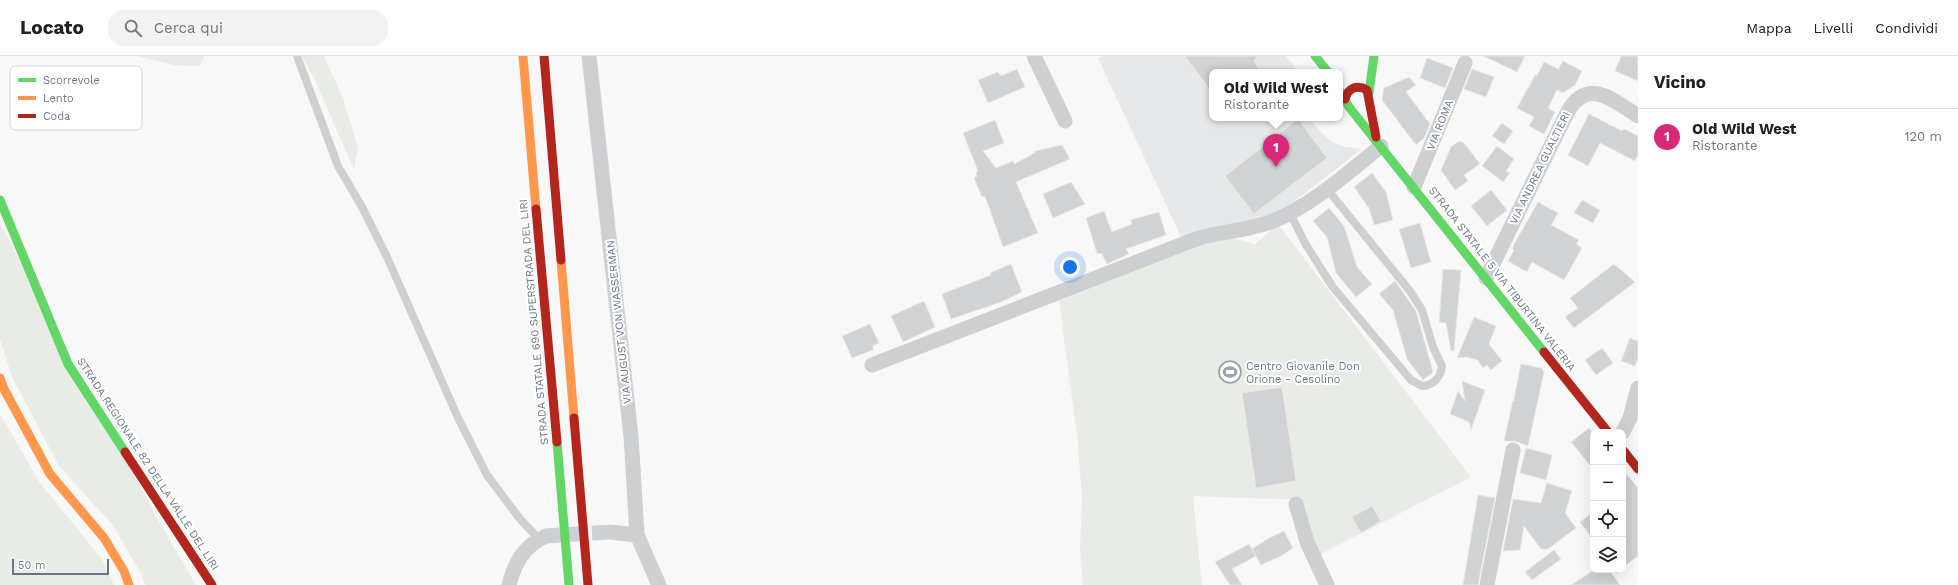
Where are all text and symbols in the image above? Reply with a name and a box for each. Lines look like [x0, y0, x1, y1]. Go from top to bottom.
search box [108, 10, 388, 46]
text: Locato [20, 16, 84, 39]
icon: search [122, 17, 144, 39]
text: Cerca qui [154, 19, 223, 37]
text: Mappa [1746, 20, 1792, 36]
text: Livelli [1814, 20, 1853, 36]
text: Condividi [1875, 20, 1938, 36]
legend [10, 66, 142, 130]
popup [1209, 69, 1343, 121]
text: Vicino [1654, 72, 1706, 92]
text: Scorrevole [43, 74, 100, 87]
text: Old Wild West [1224, 79, 1328, 97]
text: Lento [43, 92, 74, 105]
text: Ristorante [1224, 97, 1289, 112]
street label: VIA ROMA [1424, 98, 1456, 152]
street label: VIA ANDREA GUALTIERI [1507, 109, 1573, 227]
text: Coda [43, 110, 70, 123]
text: Old Wild West [1692, 120, 1796, 138]
text: 1 [1664, 129, 1670, 144]
text: 120 m [1904, 129, 1942, 144]
pin: 1 [1263, 134, 1289, 167]
text: Ristorante [1692, 138, 1758, 153]
street label: STRADA STATALE 5 VIA TIBURTINA VALERIA [1426, 184, 1578, 374]
street label: STRADA STATALE 690 SUPERSTRADA DEL LIRI [517, 199, 551, 445]
street label: VIA AUGUST VON WASSERMAN [604, 239, 634, 405]
your location [1060, 257, 1080, 277]
street label: STRADA REGIONALE 82 DELLA VALLE DEL LIRI [74, 355, 222, 573]
sports icon: Centro Giovanile Don Orione - Cesolino [1217, 359, 1243, 385]
place label: Centro Giovanile Don Orione - Cesolino [1246, 360, 1360, 386]
map controls [1590, 429, 1626, 573]
button: + [1590, 429, 1626, 465]
button: − [1590, 465, 1626, 501]
button: locate [1590, 501, 1626, 537]
button: layers [1590, 537, 1626, 573]
scale bar [12, 557, 109, 576]
text: 50 m [18, 559, 45, 572]

